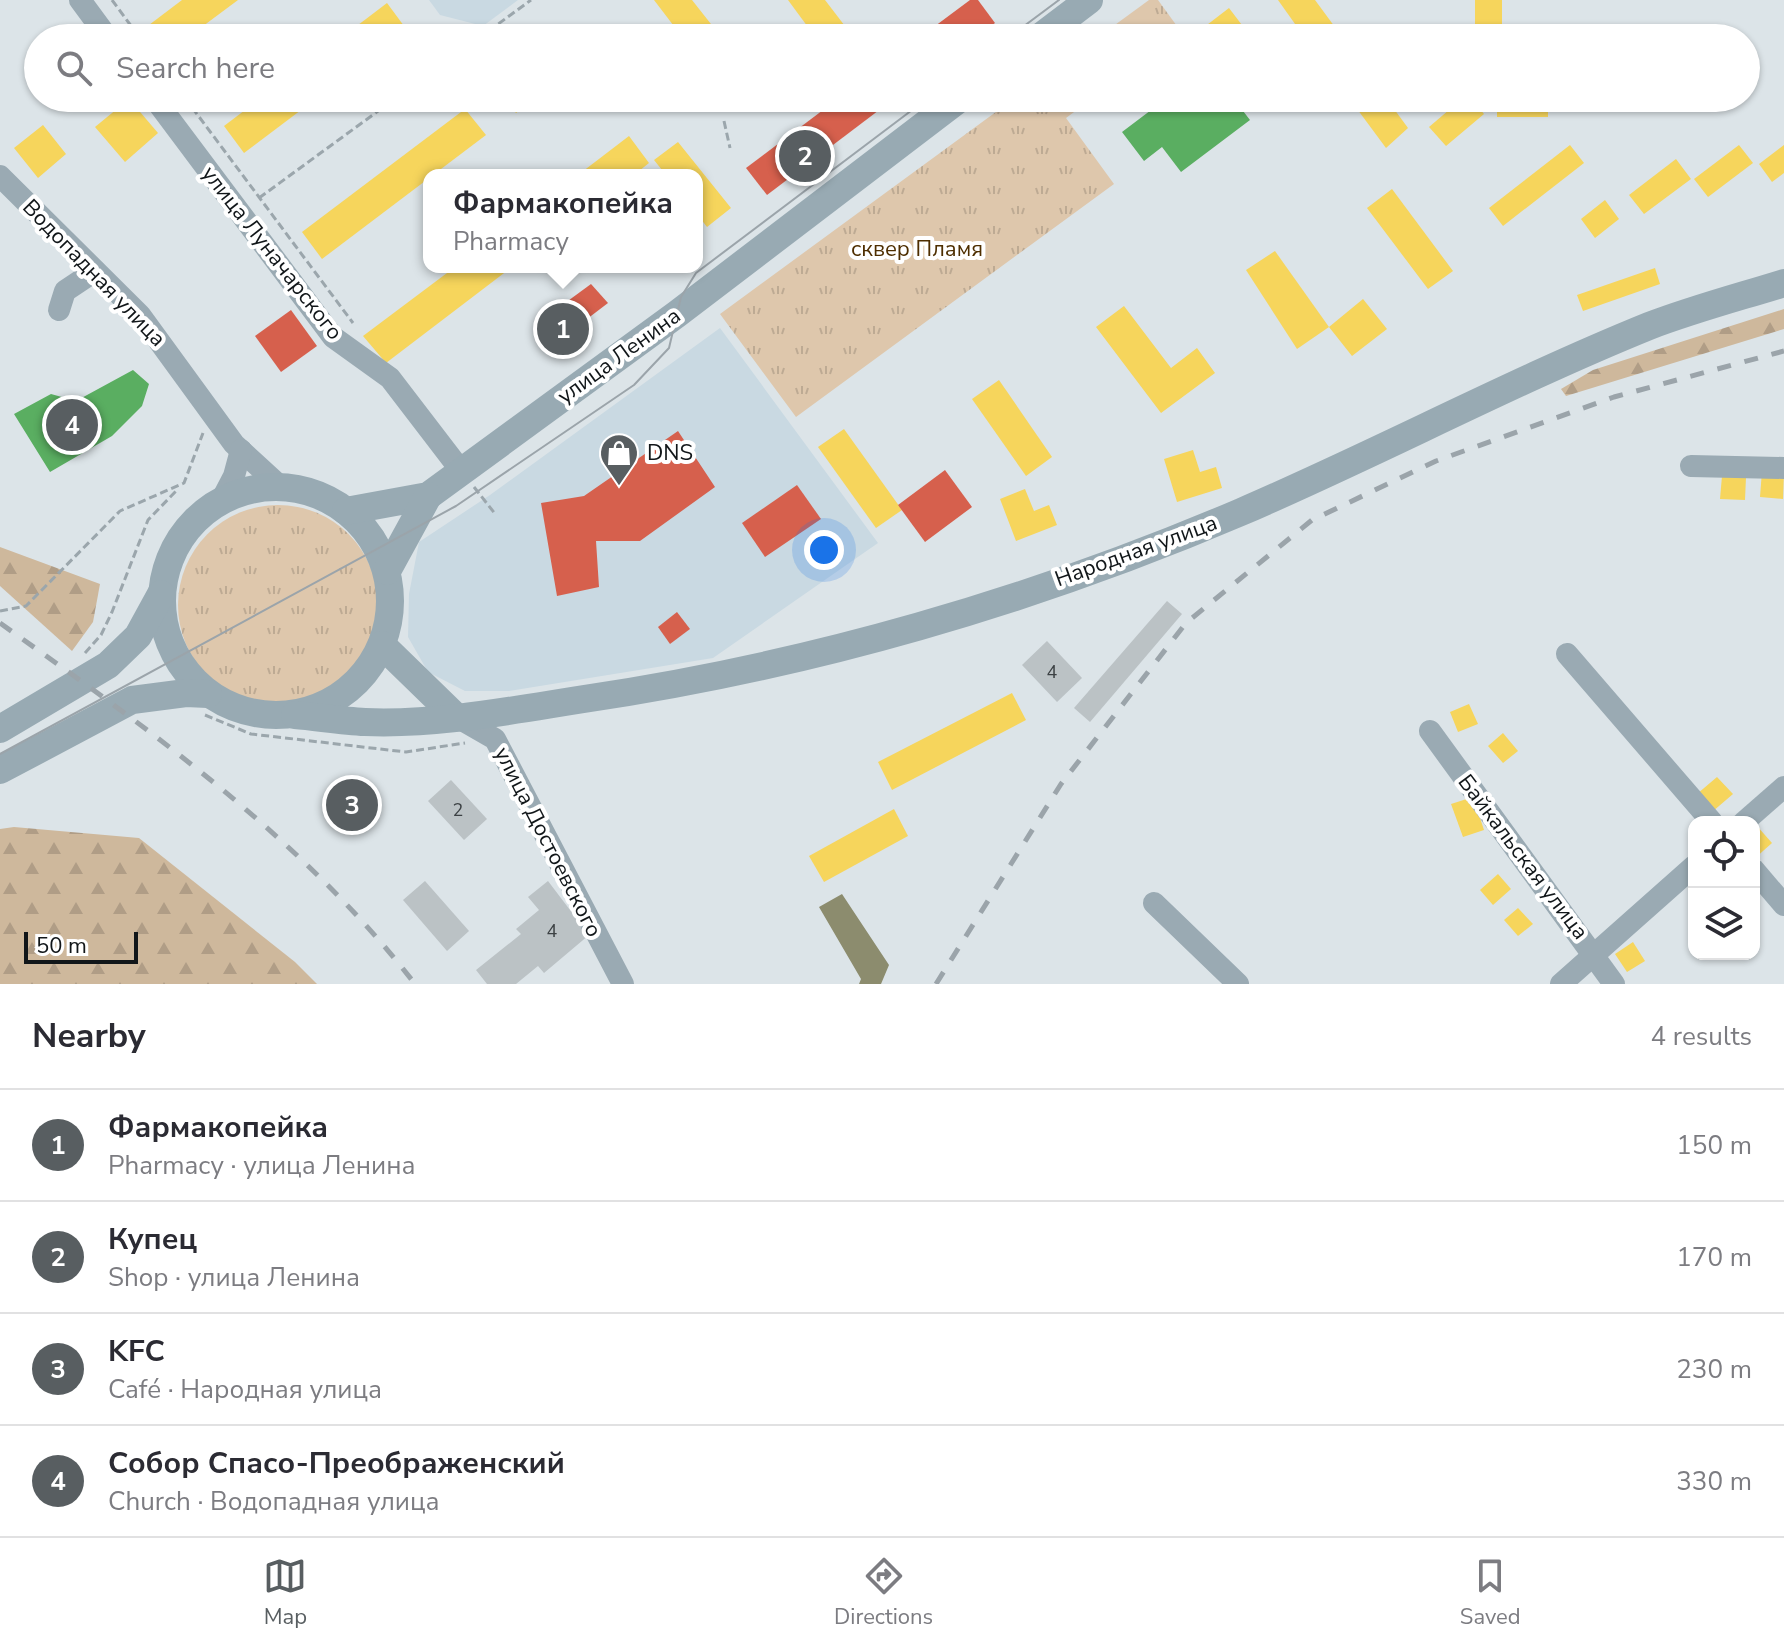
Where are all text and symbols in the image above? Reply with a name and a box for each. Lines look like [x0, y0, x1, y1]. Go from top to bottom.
search box [24, 24, 1760, 112]
icon: search [52, 46, 96, 90]
text: Search here [116, 48, 275, 89]
pin: 2 [779, 126, 831, 186]
street label: улица Луначарского [195, 160, 349, 346]
popup [423, 169, 703, 273]
text: Фармакопейка [453, 183, 673, 224]
street label: Водопадная улица [16, 193, 172, 353]
text: Pharmacy [453, 224, 569, 259]
park label: сквер Пламя [851, 234, 983, 264]
pin: 1 [537, 299, 589, 359]
street label: улица Ленина [551, 301, 687, 411]
pin: 4 [46, 395, 98, 455]
shop icon: DNS [598, 432, 640, 487]
place label: DNS [647, 438, 693, 468]
street label: Народная улица [1051, 508, 1221, 594]
your location [804, 530, 844, 570]
house number: 4 [1047, 660, 1058, 684]
street label: улица Достоевского [487, 742, 609, 942]
street label: Байкальская улица [1451, 768, 1595, 946]
pin: 3 [326, 775, 378, 835]
house number: 2 [453, 798, 463, 822]
map controls [1688, 816, 1760, 960]
button: locate [1688, 816, 1760, 888]
button: layers [1688, 888, 1760, 960]
house number: 4 [547, 919, 558, 943]
scale bar [24, 928, 138, 964]
text: 50 m [36, 931, 87, 961]
text: Nearby [32, 1013, 146, 1059]
text: 4 results [1651, 1019, 1752, 1054]
text: Фармакопейка [108, 1107, 328, 1148]
text: 1 [50, 1128, 66, 1163]
text: 150 m [1676, 1128, 1752, 1163]
text: Pharmacy · улица Ленина [108, 1148, 415, 1183]
text: Купец [108, 1219, 197, 1260]
text: 2 [50, 1240, 66, 1275]
text: 170 m [1676, 1240, 1752, 1275]
text: Shop · улица Ленина [108, 1260, 360, 1295]
text: KFC [108, 1331, 165, 1372]
text: 3 [50, 1352, 66, 1387]
text: 230 m [1676, 1352, 1752, 1387]
text: Café · Народная улица [108, 1372, 382, 1407]
text: Собор Спасо-Преображенский [108, 1443, 565, 1484]
text: 4 [50, 1464, 66, 1499]
text: 330 m [1676, 1464, 1752, 1499]
text: Church · Водопадная улица [108, 1484, 440, 1519]
tab: Map [263, 1554, 307, 1632]
tab: Directions [834, 1554, 933, 1632]
tab: Saved [1460, 1554, 1521, 1632]

